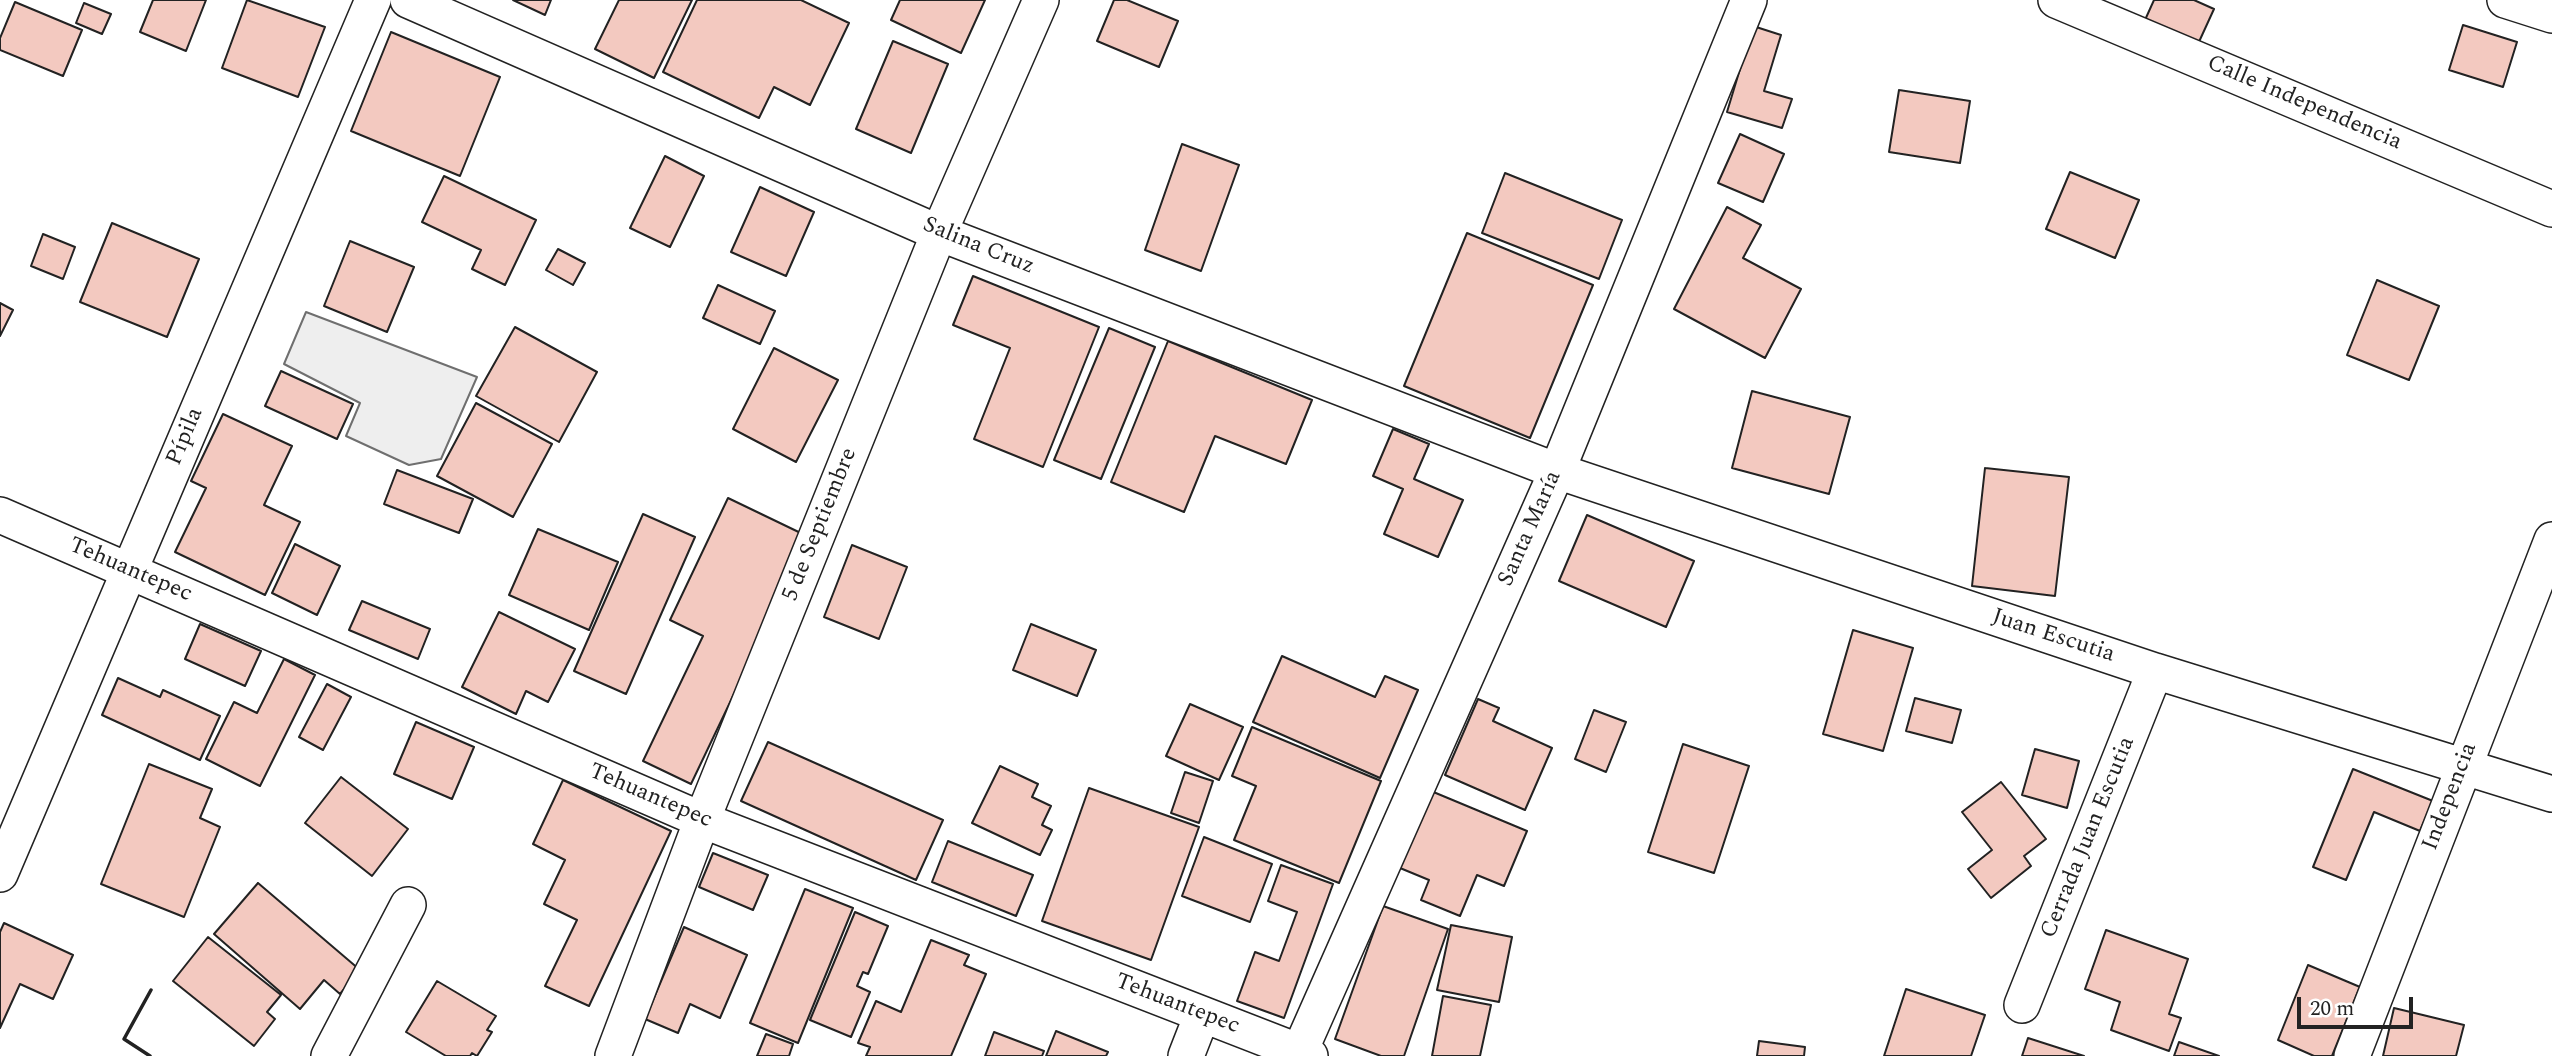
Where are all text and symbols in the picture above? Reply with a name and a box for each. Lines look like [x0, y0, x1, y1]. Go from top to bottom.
street label: Calle Independencia [2202, 50, 2406, 158]
street label: Salina Cruz [918, 212, 1038, 282]
street label: Pípila [162, 404, 210, 470]
street label: 5 de Septiembre [778, 444, 864, 606]
street label: Santa María [1493, 467, 1569, 591]
street label: Tehuantepec [64, 533, 196, 609]
street label: Juan Escutia [1988, 604, 2118, 670]
street label: Cerrada Juan Escutia [2036, 733, 2142, 943]
street label: Indepencia [2418, 739, 2484, 855]
street label: Tehuantepec [584, 759, 716, 835]
street label: Tehuantepec [1111, 969, 1243, 1041]
scale bar [2300, 982, 2416, 1026]
text: 20 m [2310, 993, 2354, 1025]

